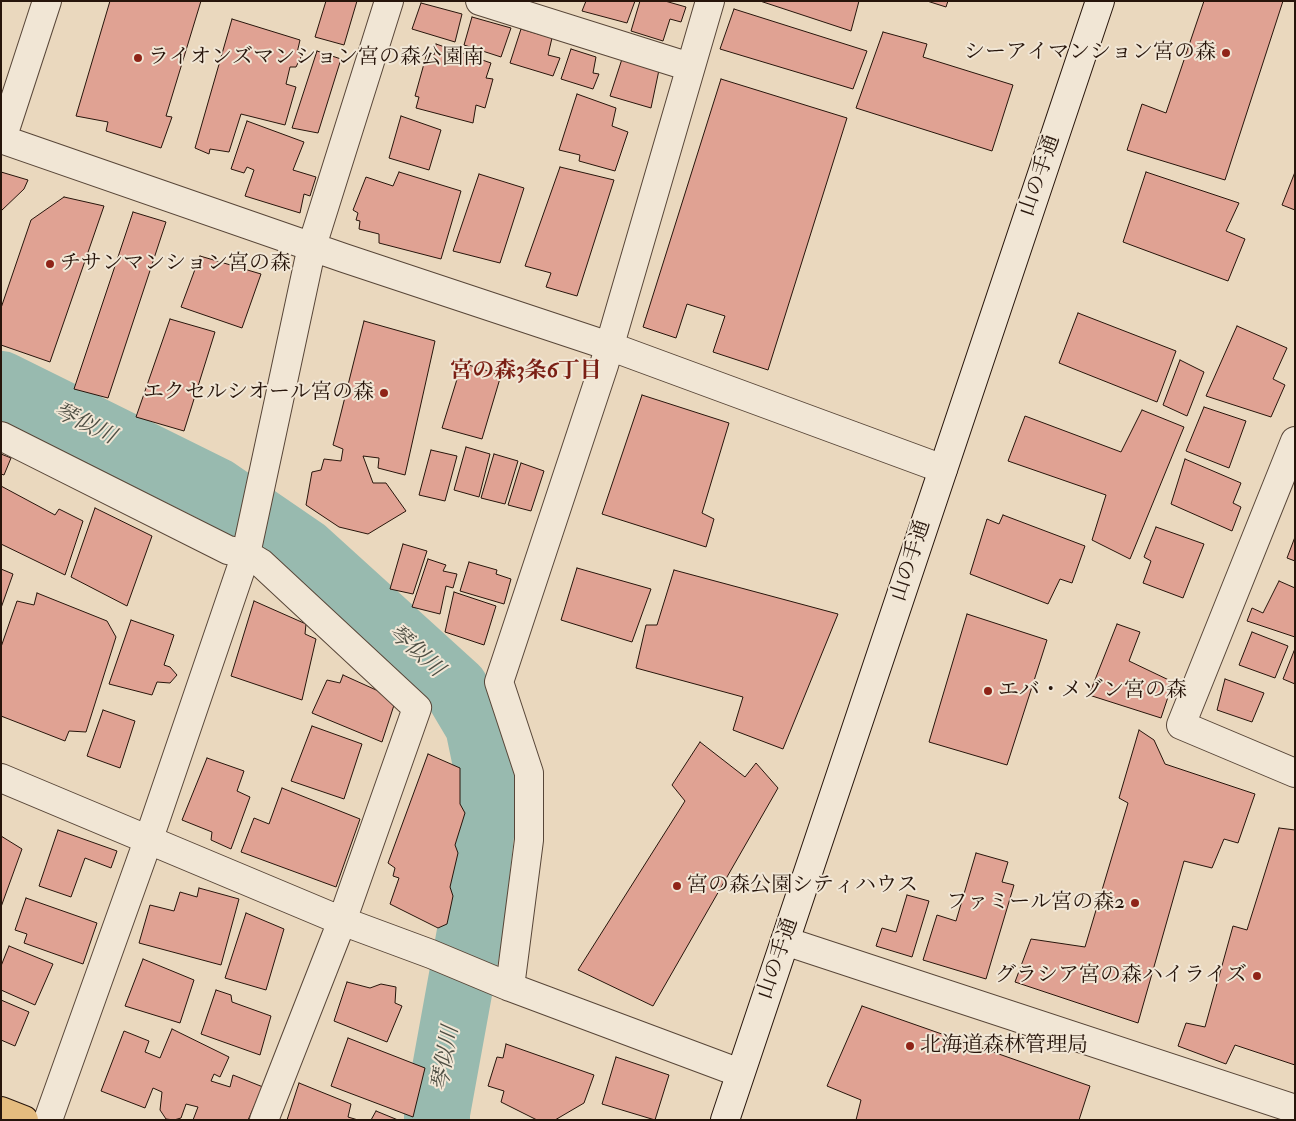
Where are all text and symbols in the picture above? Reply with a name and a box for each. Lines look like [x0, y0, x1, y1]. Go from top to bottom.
place label: シーアイマンション宮の森 [964, 40, 1216, 66]
place label: ライオンズマンション宮の森公園南 [148, 45, 484, 71]
marker: シーアイマンション宮の森 [1220, 47, 1232, 59]
marker: ライオンズマンション宮の森公園南 [132, 52, 144, 64]
street label: 山の手通 [1015, 132, 1067, 220]
place label: チサンマンション宮の森 [60, 251, 291, 277]
marker: チサンマンション宮の森 [44, 258, 56, 270]
district label: 宮の森3条6丁目 [450, 359, 602, 385]
place label: エクセルシオール宮の森 [143, 380, 374, 406]
marker: エクセルシオール宮の森 [378, 387, 390, 399]
water label: 琴似川 [49, 399, 119, 451]
street label: 山の手通 [887, 517, 937, 605]
water label: 琴似川 [382, 620, 448, 684]
place label: エバ・メゾン宮の森 [998, 678, 1187, 704]
marker: エバ・メゾン宮の森 [982, 685, 994, 697]
place label: 宮の森公園シティハウス [687, 873, 918, 899]
marker: 宮の森公園シティハウス [671, 880, 683, 892]
place label: ファミール宮の森2 [946, 890, 1125, 916]
marker: ファミール宮の森2 [1129, 897, 1141, 909]
street label: 山の手通 [753, 915, 805, 1003]
place label: グラシア宮の森ハイライズ [995, 963, 1247, 989]
marker: グラシア宮の森ハイライズ [1251, 970, 1263, 982]
water label: 琴似川 [428, 1024, 466, 1094]
place label: 北海道森林管理局 [920, 1033, 1088, 1059]
marker: 北海道森林管理局 [904, 1040, 916, 1052]

